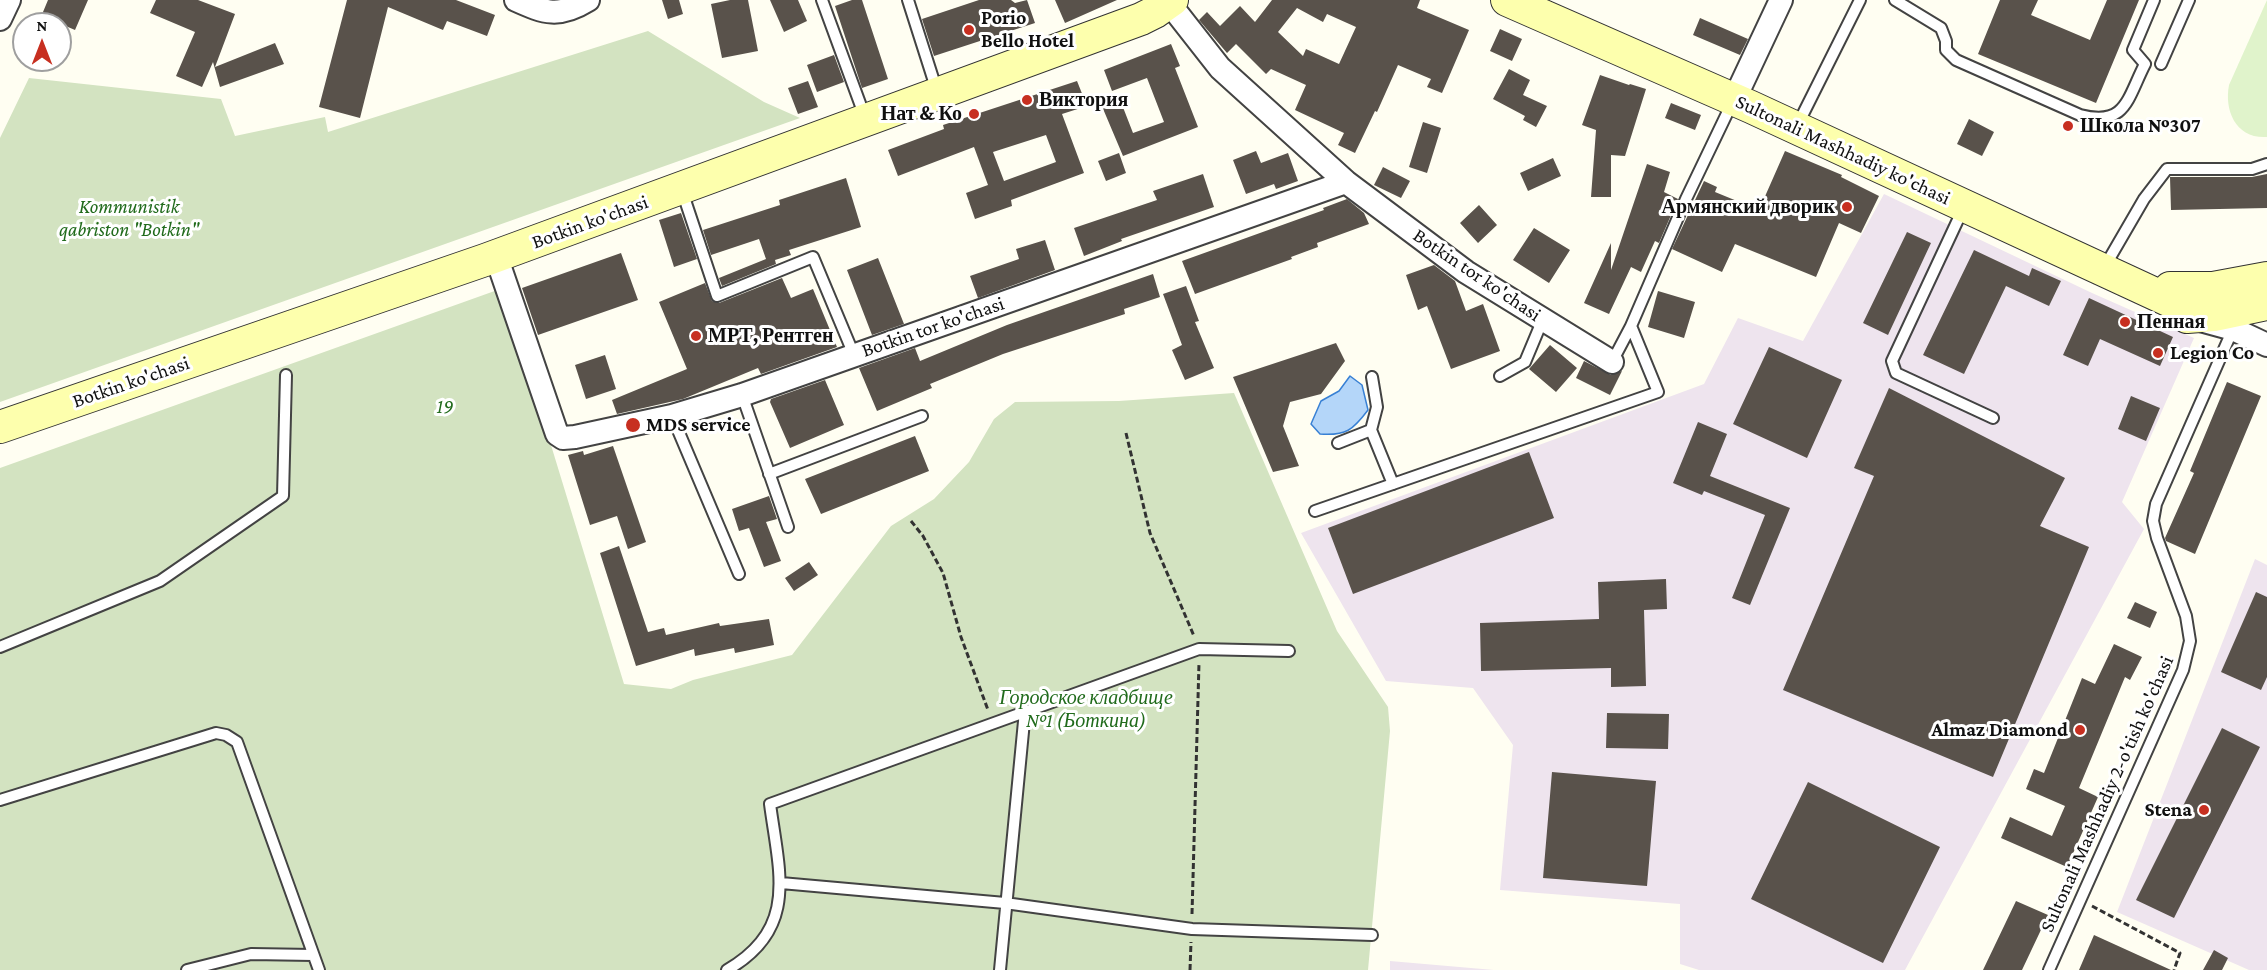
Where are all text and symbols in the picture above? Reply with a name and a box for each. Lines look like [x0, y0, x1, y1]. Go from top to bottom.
place label: Porio Bello Hotel [981, 6, 1074, 53]
north arrow [12, 12, 72, 72]
text: N [37, 17, 47, 34]
marker: Porio Bello Hotel [962, 23, 976, 37]
place label: Виктория [1039, 88, 1128, 112]
street label: Sultonali Mashhadiy ko'chasi [1732, 90, 1954, 210]
marker: Виктория [1020, 93, 1034, 107]
place label: Нат & Ко [881, 102, 962, 126]
marker: Нат & Ко [967, 107, 981, 121]
place label: Школа №307 [2080, 114, 2201, 138]
marker: Школа №307 [2061, 119, 2075, 133]
street label: Botkin ko'chasi [529, 190, 651, 254]
park label: Kommunistik qabriston "Botkin" [59, 195, 199, 242]
place label: Армянский дворик [1662, 195, 1835, 219]
marker: Армянский дворик [1840, 200, 1854, 214]
street label: Botkin tor ko'chasi [1408, 223, 1546, 327]
street label: Botkin tor ko'chasi [859, 291, 1007, 363]
place label: Пенная [2137, 310, 2205, 334]
marker: Пенная [2118, 315, 2132, 329]
place label: МРТ, Рентген [708, 324, 833, 348]
marker: МРТ, Рентген [689, 329, 703, 343]
place label: Legion Co [2170, 341, 2254, 365]
marker: Legion Co [2151, 346, 2165, 360]
street label: Botkin ko'chasi [69, 351, 193, 413]
park label: 19 [437, 395, 453, 419]
place label: MDS service [646, 413, 750, 437]
marker: MDS service [624, 416, 642, 434]
street label: Sultonali Mashhadiy 2-o'tish ko'chasi [2035, 652, 2179, 936]
park label: Городское кладбище №1 (Боткина) [999, 686, 1173, 733]
place label: Almaz Diamond [1931, 718, 2068, 742]
marker: Almaz Diamond [2073, 723, 2087, 737]
place label: Stena [2144, 798, 2192, 822]
marker: Stena [2197, 803, 2211, 817]

